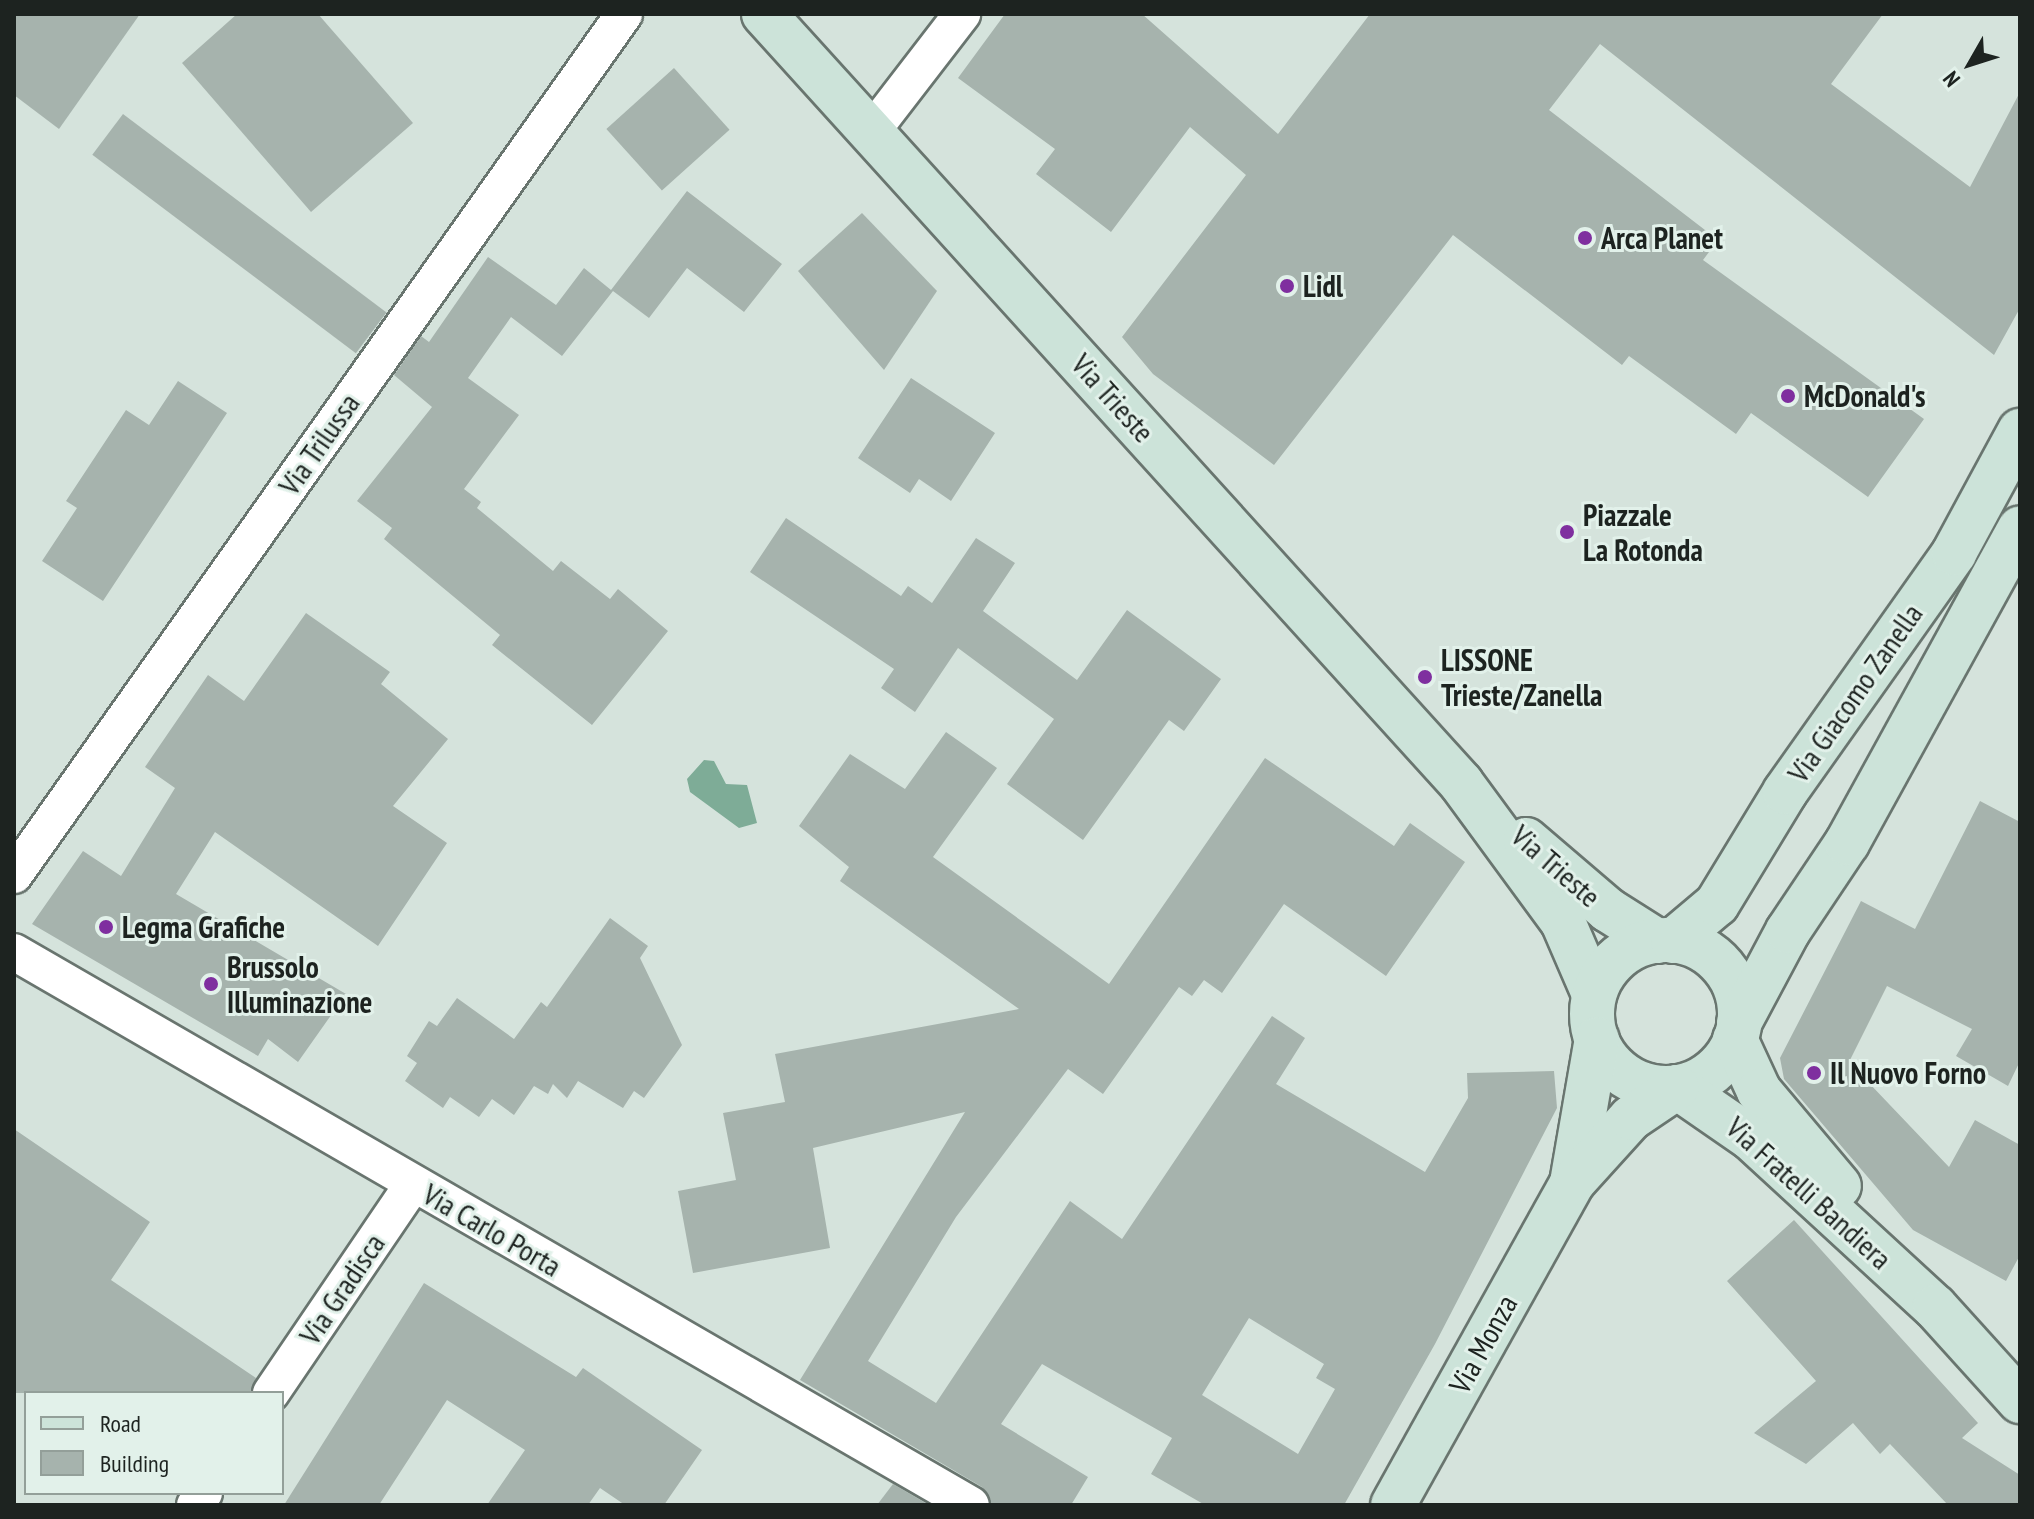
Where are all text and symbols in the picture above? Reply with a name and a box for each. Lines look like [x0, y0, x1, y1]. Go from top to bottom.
north arrow [1930, 24, 2010, 104]
text: N [1937, 66, 1966, 93]
place label: Arca Planet [1601, 220, 1723, 256]
marker: Arca Planet [1576, 229, 1594, 247]
place label: Lidl [1303, 268, 1343, 304]
marker: Lidl [1278, 277, 1296, 295]
street label: Via Trieste [1064, 346, 1162, 450]
place label: McDonald's [1804, 378, 1925, 414]
street label: Via Trilussa [271, 386, 367, 502]
marker: McDonald's [1779, 387, 1797, 405]
place label: Piazzale La Rotonda [1583, 497, 1703, 568]
marker: Piazzale La Rotonda [1558, 523, 1576, 541]
street label: Via Giacomo Zanella [1780, 597, 1930, 789]
place label: LISSONE Trieste/Zanella [1441, 642, 1602, 712]
marker: LISSONE Trieste/Zanella [1416, 668, 1434, 686]
street label: Via Trieste [1504, 817, 1608, 915]
place label: Legma Grafiche [122, 909, 285, 945]
marker: Legma Grafiche [97, 918, 115, 936]
place label: Brussolo Illuminazione [227, 949, 372, 1020]
marker: Brussolo Illuminazione [202, 975, 220, 993]
place label: Il Nuovo Forno [1830, 1055, 1986, 1091]
marker: Il Nuovo Forno [1805, 1064, 1823, 1082]
street label: Via Fratelli Bandiera [1719, 1109, 1899, 1277]
street label: Via Carlo Porta [417, 1176, 567, 1284]
street label: Via Gradisca [292, 1227, 392, 1351]
street label: Via Monza [1441, 1289, 1525, 1399]
legend [24, 1391, 284, 1495]
text: Road [100, 1408, 141, 1439]
text: Building [100, 1448, 169, 1479]

